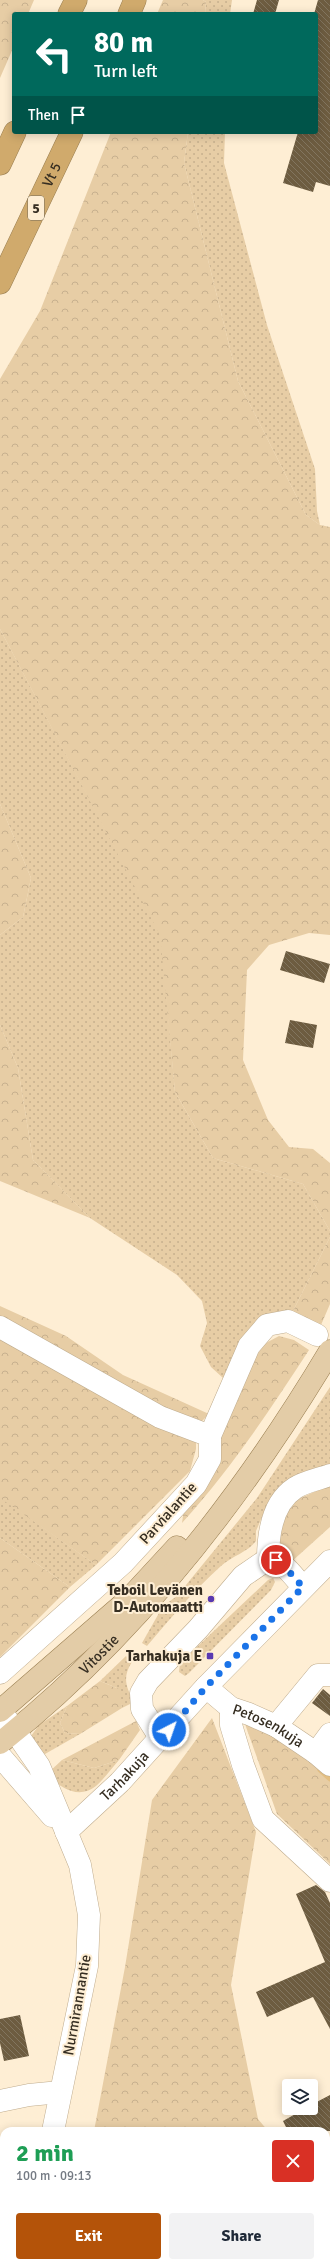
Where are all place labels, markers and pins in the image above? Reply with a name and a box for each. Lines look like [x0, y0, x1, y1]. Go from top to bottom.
pin [259, 1543, 293, 1577]
place label: Teboil Levänen D-Automaatti [107, 1581, 203, 1616]
marker: Teboil Levänen D-Automaatti [206, 1594, 216, 1604]
place label: Tarhakuja E [126, 1647, 202, 1665]
marker: Tarhakuja E [205, 1651, 215, 1661]

